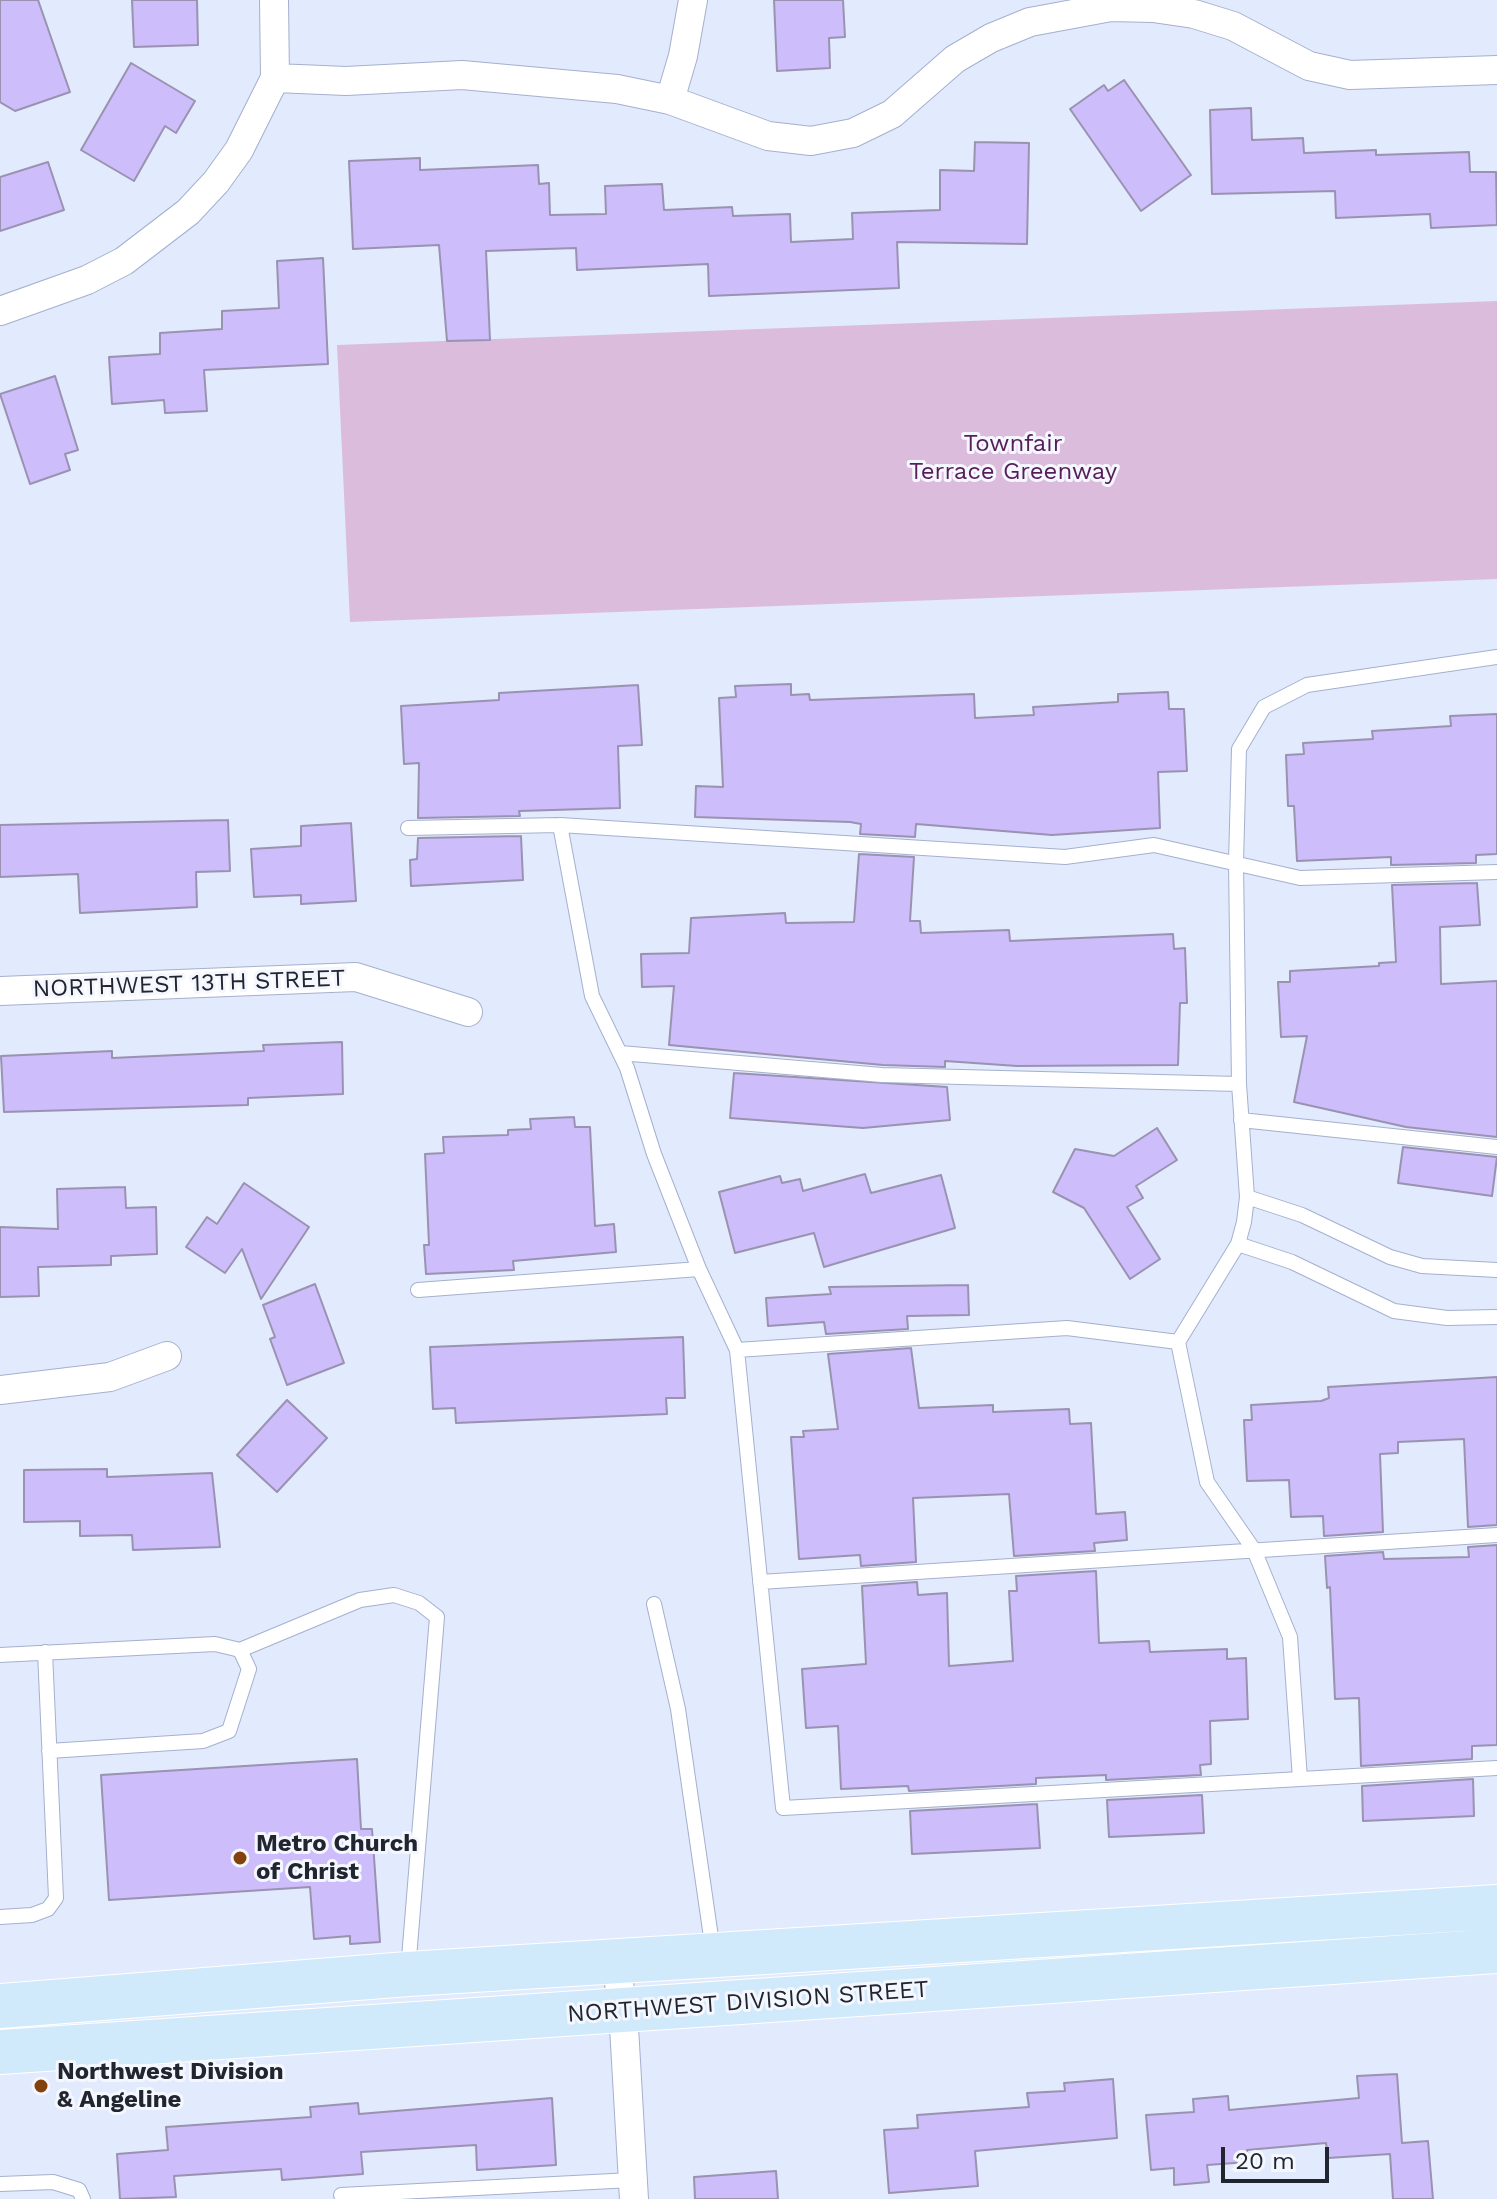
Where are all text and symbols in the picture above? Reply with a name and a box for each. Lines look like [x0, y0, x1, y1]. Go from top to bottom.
park label: Townfair Terrace Greenway [909, 430, 1117, 486]
street label: NORTHWEST 13TH STREET [32, 964, 346, 1004]
place label: Metro Church of Christ [256, 1830, 418, 1886]
marker: Metro Church of Christ [231, 1849, 249, 1867]
street label: NORTHWEST DIVISION STREET [566, 1975, 930, 2029]
place label: Northwest Division & Angeline [57, 2058, 284, 2114]
marker: Northwest Division & Angeline [32, 2077, 50, 2095]
scale bar [1225, 2131, 1333, 2181]
text: 20 m [1235, 2147, 1295, 2175]

